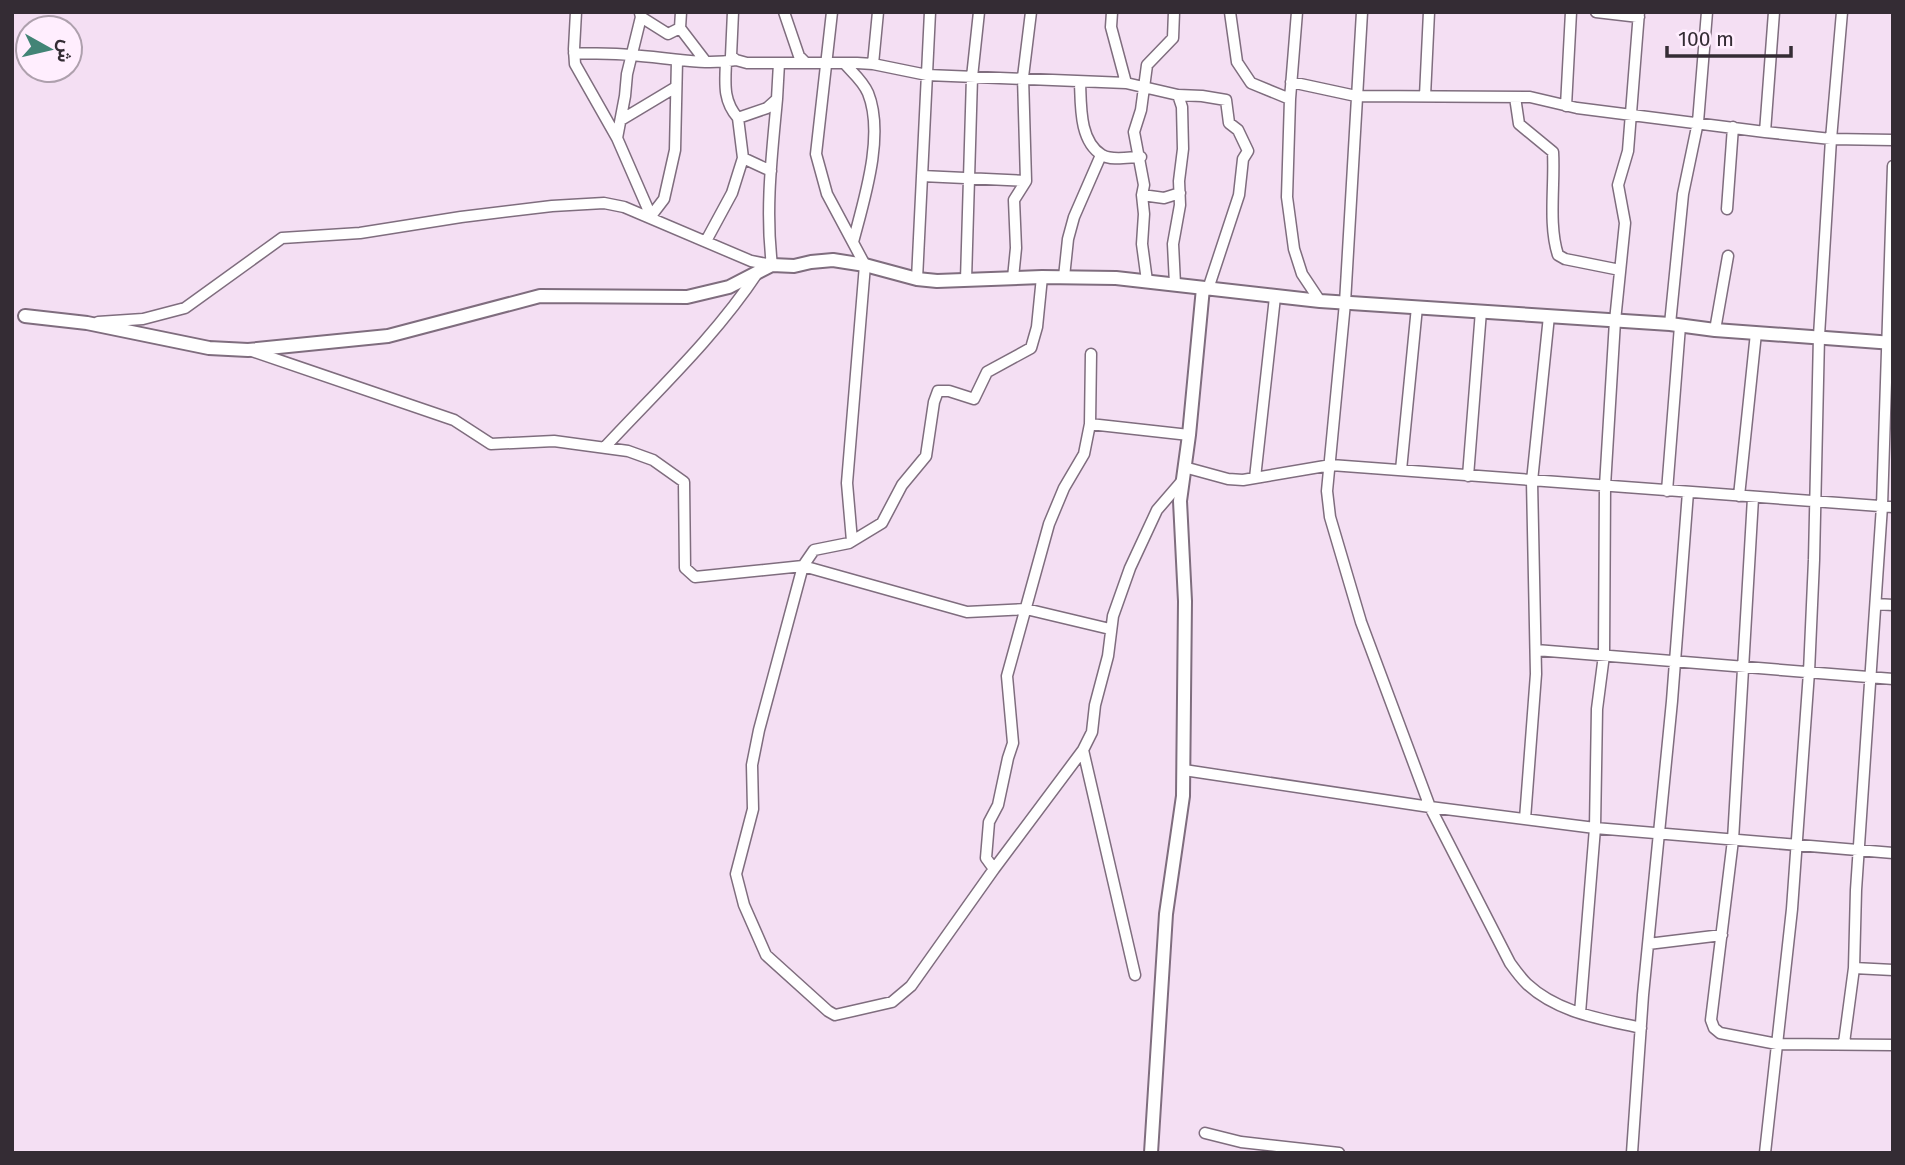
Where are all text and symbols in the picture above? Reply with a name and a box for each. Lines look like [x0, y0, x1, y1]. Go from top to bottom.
north arrow [14, 14, 84, 84]
scale bar [1667, 14, 1791, 58]
text: 100 m [1678, 26, 1734, 52]
text: ش [52, 38, 78, 64]

